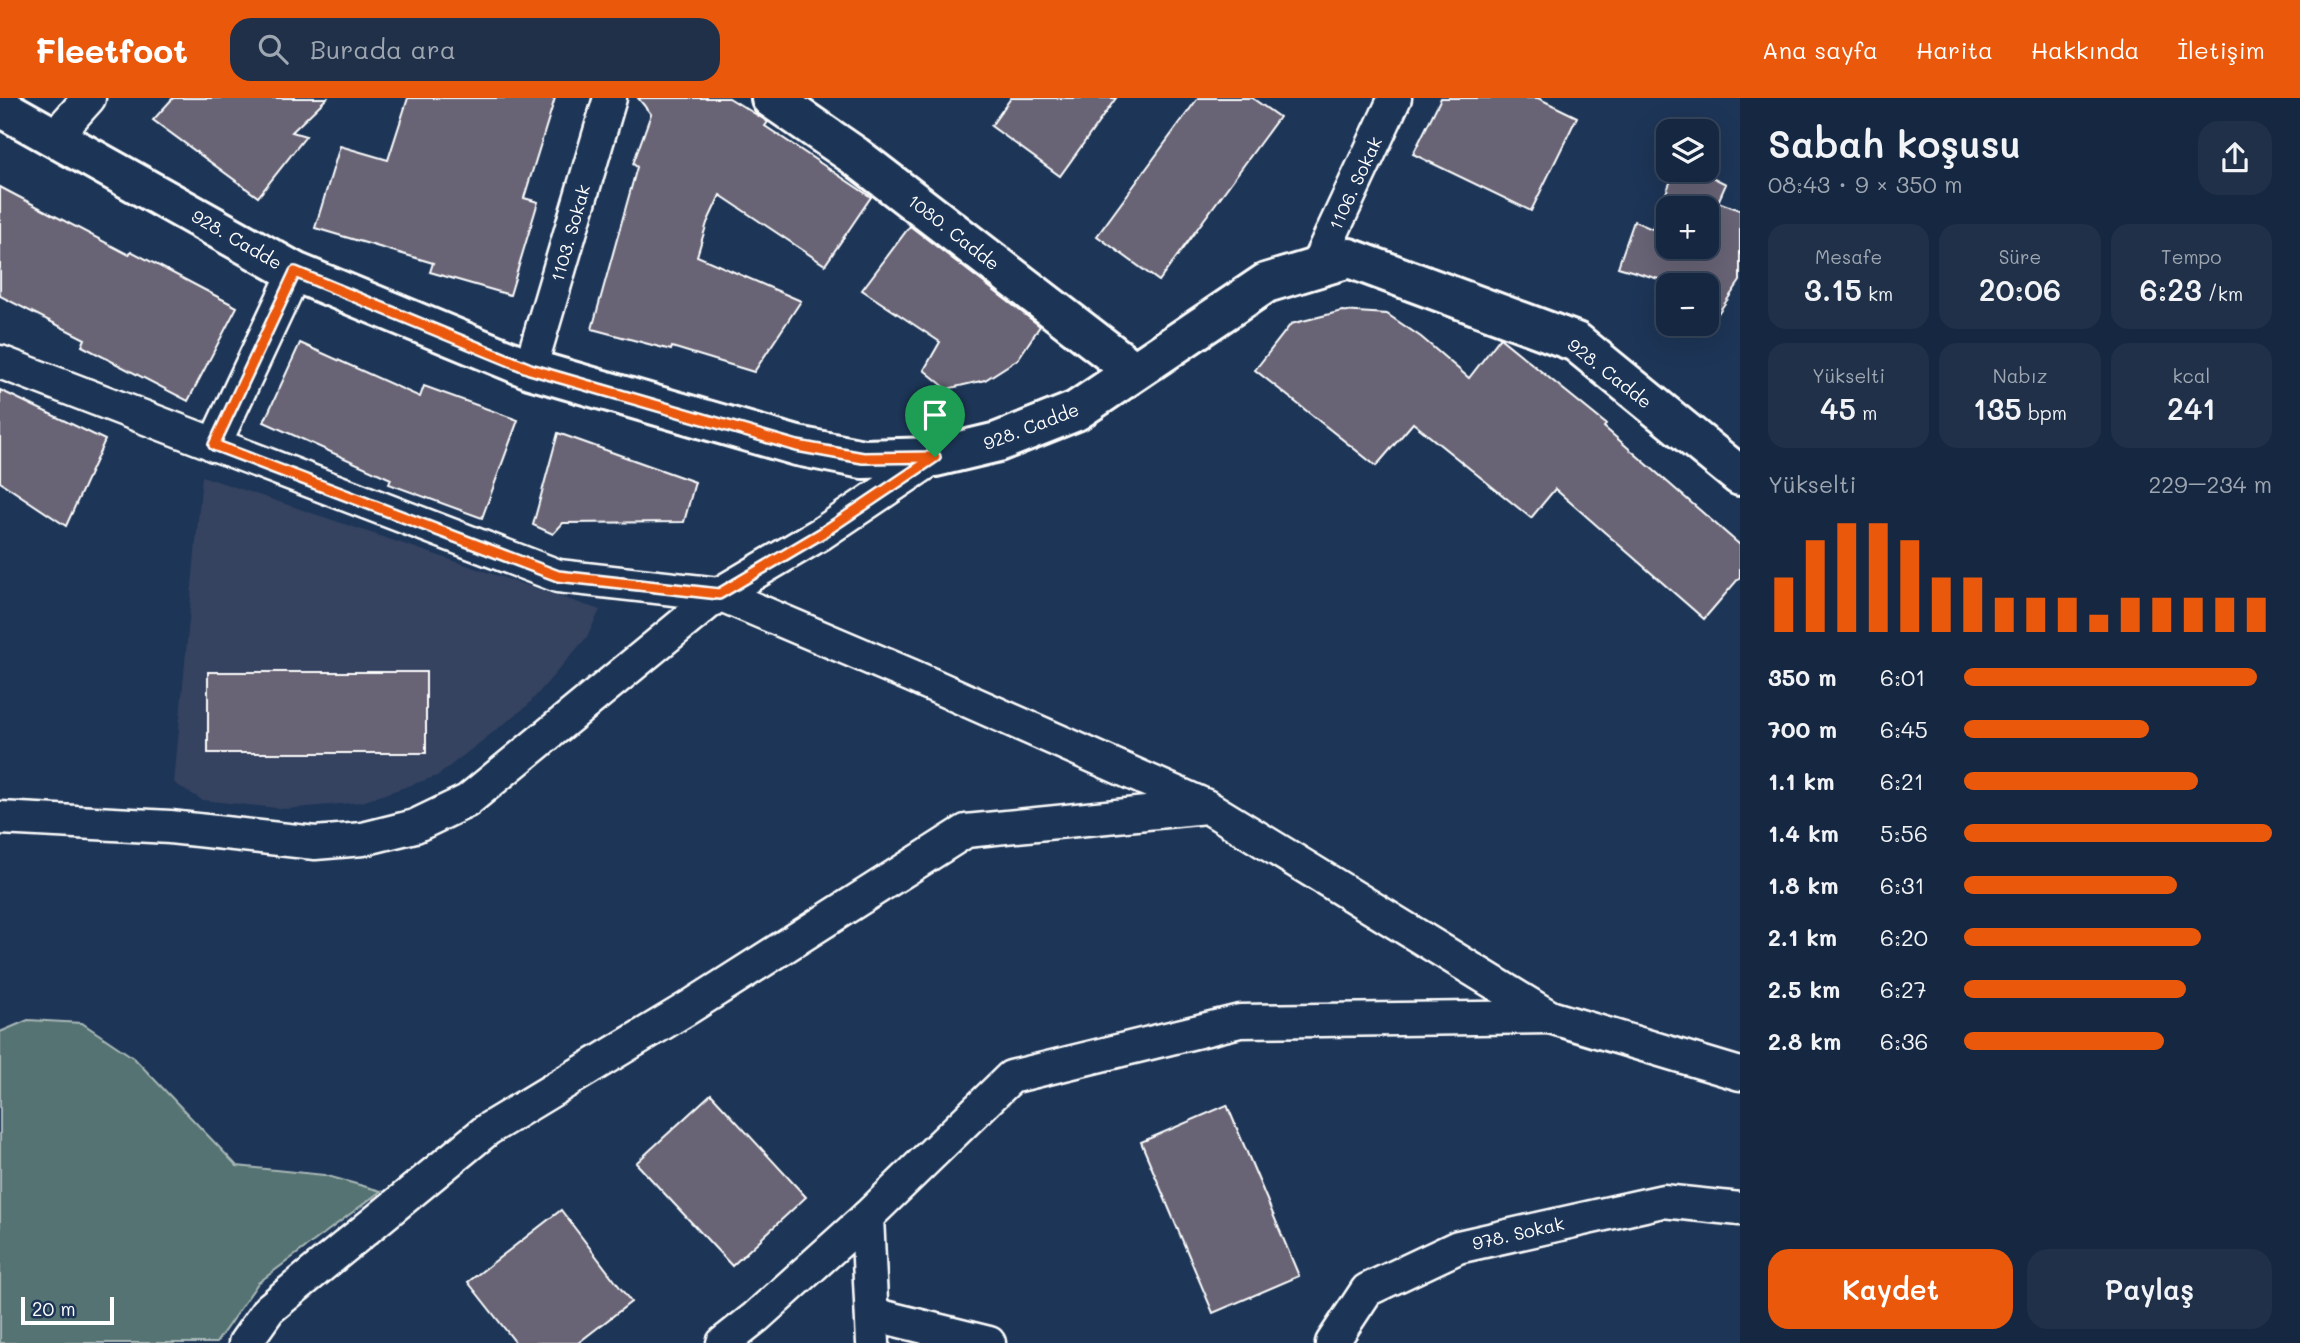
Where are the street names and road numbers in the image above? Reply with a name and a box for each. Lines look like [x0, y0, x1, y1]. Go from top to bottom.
street label: 1106. Sokak [1323, 132, 1387, 234]
street label: 1103. Sokak [545, 182, 595, 284]
street label: 1080. Cadde [903, 189, 1005, 275]
street label: 928. Cadde [187, 203, 287, 275]
street label: 928. Cadde [1563, 333, 1657, 413]
street label: 928. Cadde [980, 397, 1082, 455]
street label: 978. Sokak [1470, 1211, 1566, 1255]

